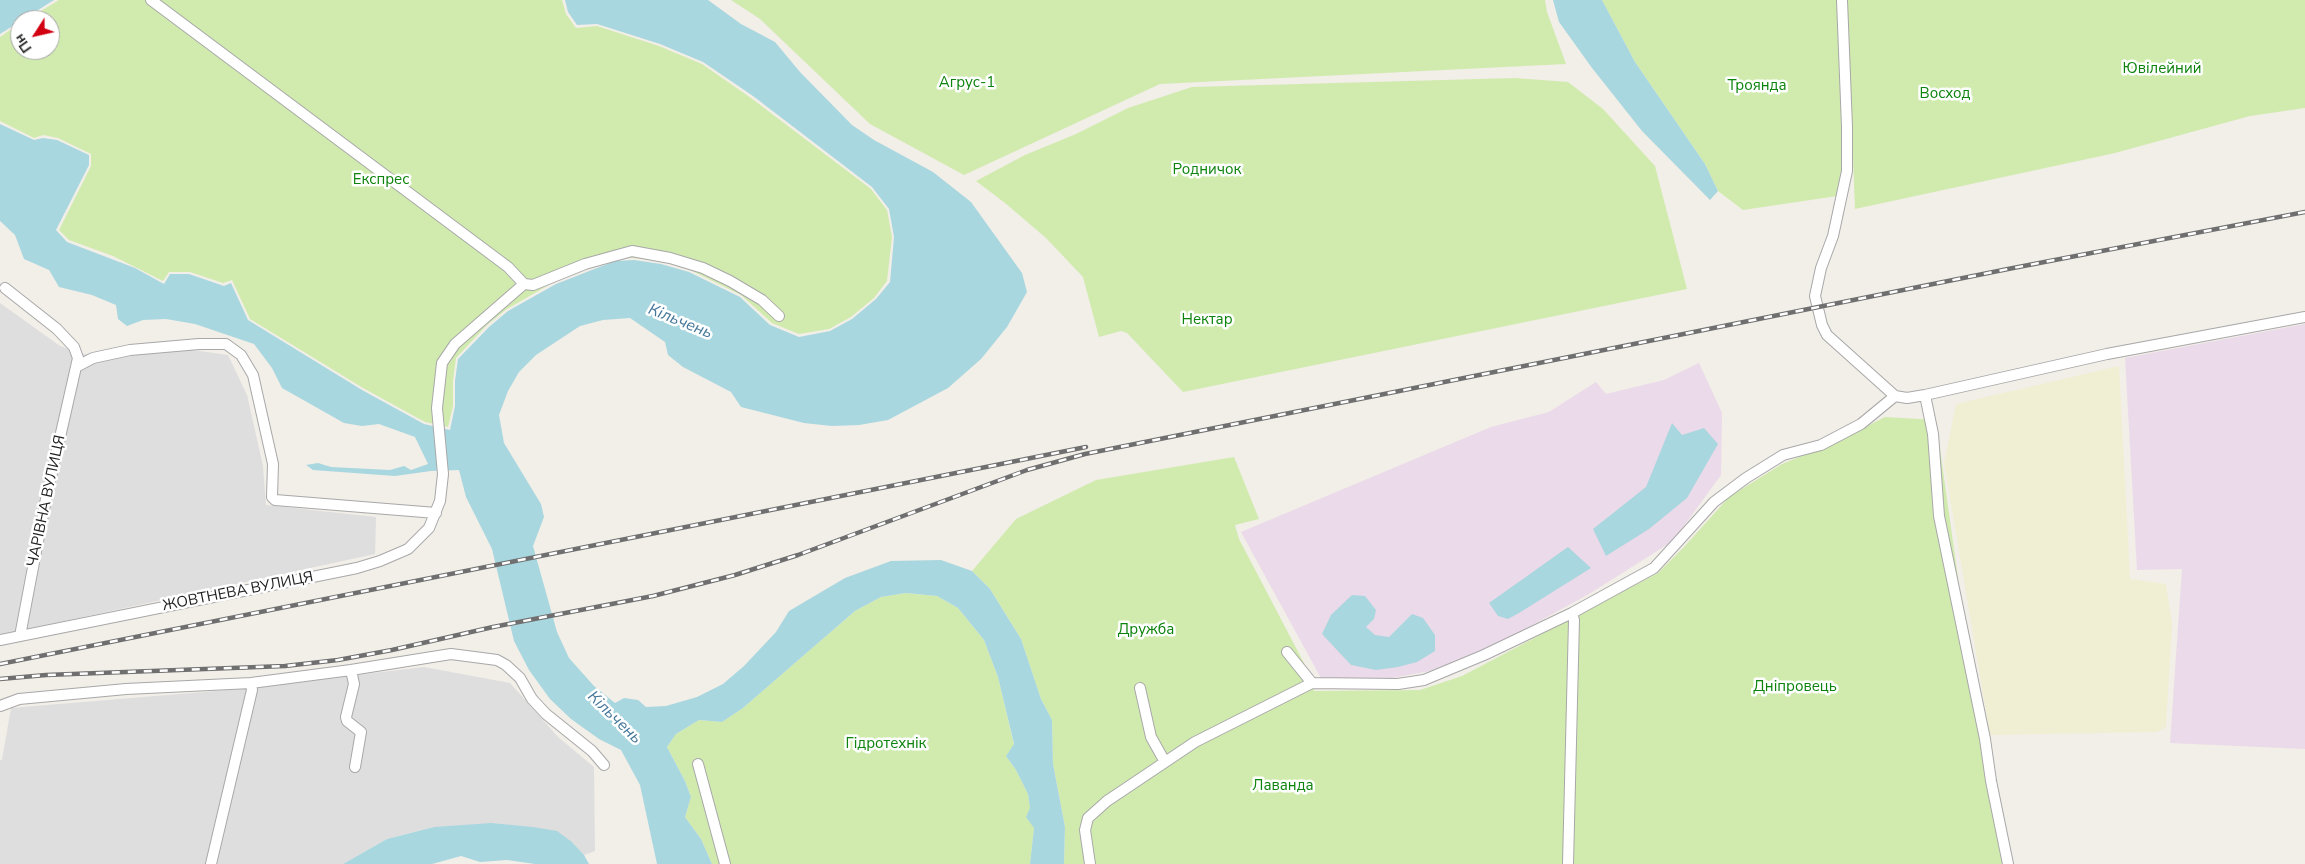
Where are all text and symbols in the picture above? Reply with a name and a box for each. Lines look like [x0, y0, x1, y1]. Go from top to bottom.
north arrow [10, 10, 60, 60]
text: Пн [10, 30, 36, 57]
park label: Ювілейний [2123, 60, 2201, 78]
park label: Агрус-1 [939, 74, 995, 92]
park label: Троянда [1727, 77, 1787, 95]
park label: Восход [1920, 85, 1970, 103]
park label: Родничок [1173, 161, 1241, 179]
park label: Експрес [353, 171, 409, 189]
water label: Кільчень [645, 300, 715, 344]
park label: Нектар [1181, 311, 1233, 329]
street label: ЧАРІВНА ВУЛИЦЯ [24, 433, 70, 569]
street label: ЖОВТНЕВА ВУЛИЦЯ [161, 569, 315, 615]
park label: Дружба [1118, 621, 1174, 639]
park label: Дніпровець [1753, 678, 1837, 696]
water label: Кільчень [583, 688, 645, 748]
park label: Гідротехнік [846, 735, 926, 753]
park label: Лаванда [1252, 777, 1314, 795]

